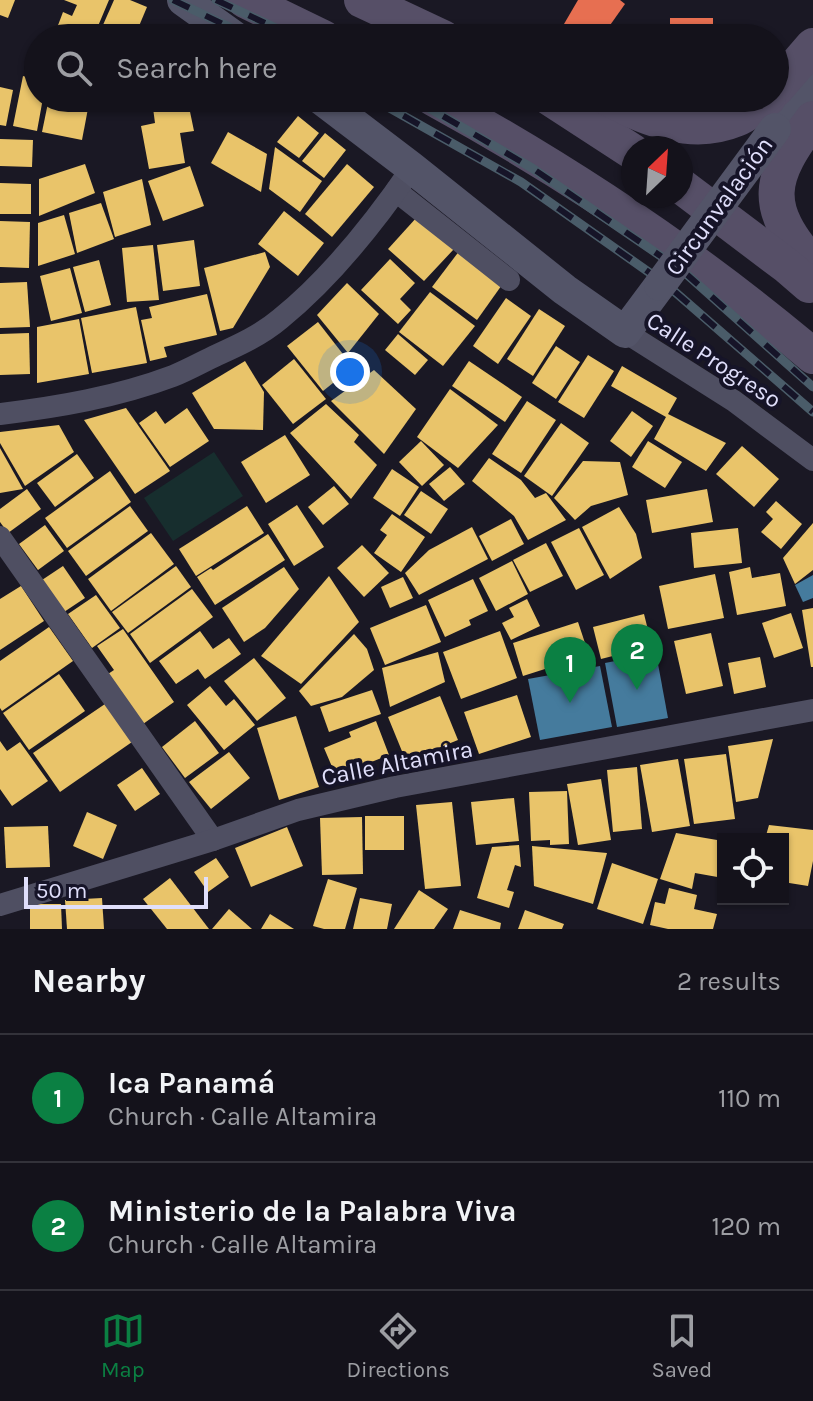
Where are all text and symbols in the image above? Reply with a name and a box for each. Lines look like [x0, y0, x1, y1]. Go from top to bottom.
search box [24, 24, 789, 112]
icon: search [52, 46, 96, 90]
text: Search here [116, 50, 277, 86]
street label: Circunvalación [659, 131, 779, 281]
north arrow [621, 136, 693, 208]
street label: Calle Progreso [641, 306, 787, 414]
your location [330, 352, 370, 392]
pin: 2 [611, 624, 663, 690]
pin: 1 [544, 637, 596, 703]
street label: Calle Altamira [319, 735, 475, 791]
map controls [717, 833, 789, 905]
button: locate [717, 833, 789, 905]
scale bar [24, 873, 208, 909]
text: 50 m [36, 878, 87, 904]
text: Nearby [32, 961, 146, 1001]
text: 2 results [677, 966, 781, 997]
text: Ica Panamá [108, 1065, 275, 1101]
text: 1 [53, 1083, 63, 1114]
text: 110 m [718, 1083, 781, 1114]
text: Church · Calle Altamira [108, 1101, 377, 1132]
text: Ministerio de la Palabra Viva [108, 1193, 517, 1229]
text: 2 [50, 1211, 66, 1242]
text: 120 m [711, 1211, 781, 1242]
text: Church · Calle Altamira [108, 1229, 377, 1260]
tab: Map [101, 1309, 145, 1383]
tab: Directions [346, 1309, 450, 1383]
tab: Saved [651, 1309, 712, 1383]

